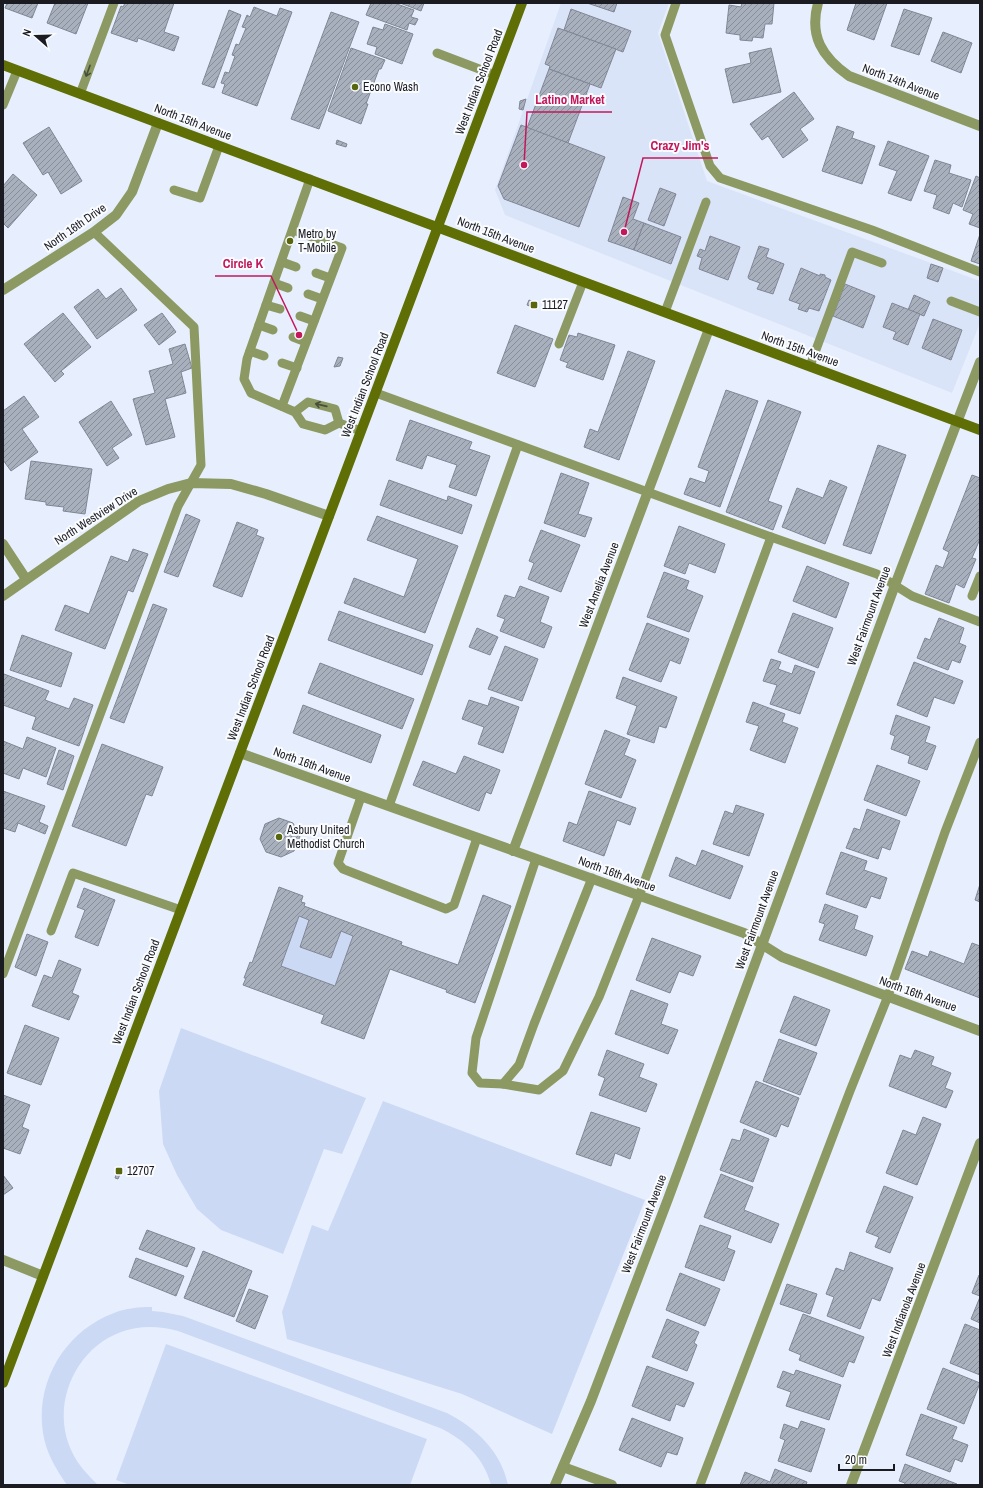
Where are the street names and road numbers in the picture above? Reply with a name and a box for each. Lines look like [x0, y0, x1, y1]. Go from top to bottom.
street label: West Indian School Road [452, 27, 506, 137]
street label: North 14th Avenue [860, 60, 942, 104]
street label: North 15th Avenue [152, 100, 234, 144]
street label: North 16th Drive [41, 200, 109, 254]
street label: North 15th Avenue [455, 213, 537, 257]
street label: North 15th Avenue [759, 328, 841, 370]
street label: West Indian School Road [338, 330, 392, 440]
street label: North Westview Drive [52, 483, 140, 549]
street label: West Amelia Avenue [575, 540, 623, 630]
street label: West Fairmount Avenue [844, 564, 894, 668]
street label: West Indian School Road [224, 633, 278, 743]
street label: North 16th Avenue [271, 744, 353, 786]
street label: North 16th Avenue [576, 853, 658, 895]
street label: West Fairmount Avenue [732, 868, 782, 972]
street label: West Indian School Road [109, 937, 163, 1047]
street label: North 16th Avenue [877, 973, 959, 1015]
street label: West Fairmount Avenue [618, 1172, 670, 1276]
street label: West Indianola Avenue [878, 1260, 930, 1360]

